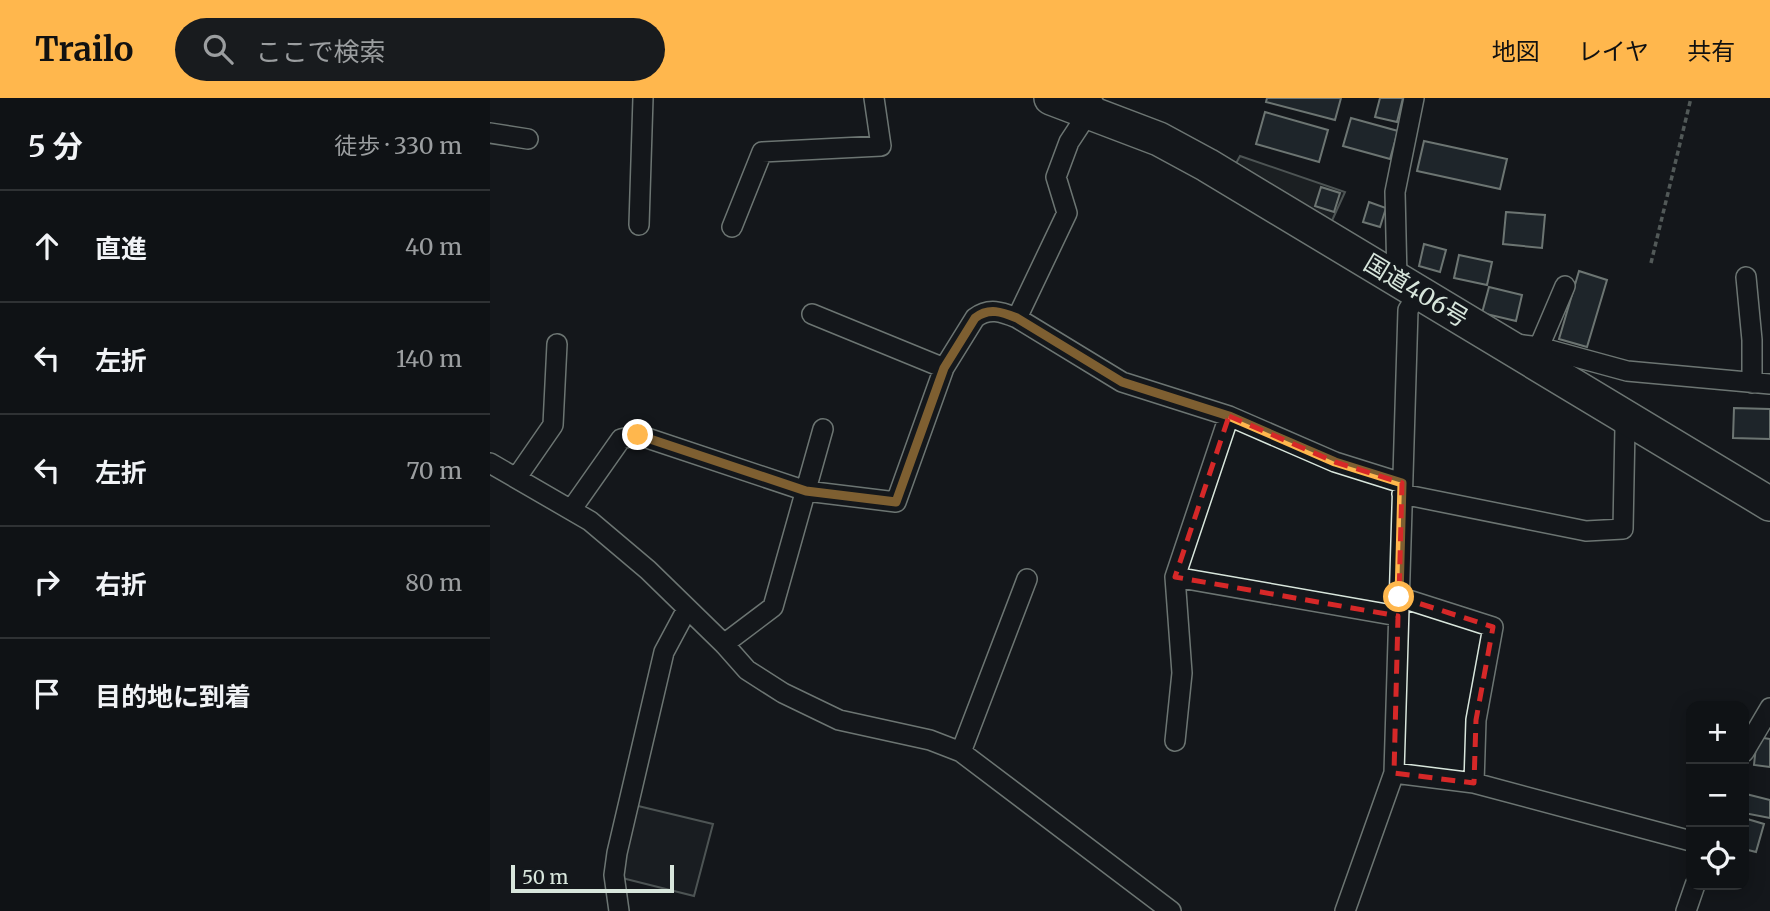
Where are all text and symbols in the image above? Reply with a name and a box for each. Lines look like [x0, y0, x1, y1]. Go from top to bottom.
search box [175, 18, 665, 81]
text: Trailo [35, 29, 133, 70]
icon: search [199, 30, 237, 68]
text: ここで検索 [255, 35, 385, 68]
text: 地図 [1492, 36, 1540, 67]
text: レイヤ [1578, 36, 1649, 67]
text: 共有 [1687, 36, 1735, 67]
text: 5 分 [28, 127, 83, 165]
text: 徒歩 · 330 m [334, 131, 462, 160]
icon: ahead [28, 227, 66, 265]
text: 直進 [95, 232, 147, 265]
text: 40 m [405, 232, 462, 261]
street label: 国道406号 [1358, 247, 1474, 334]
icon: left [28, 339, 66, 377]
text: 左折 [95, 344, 147, 377]
text: 140 m [396, 344, 462, 373]
route end [622, 419, 653, 450]
icon: left [28, 451, 66, 489]
text: 左折 [95, 456, 147, 489]
text: 70 m [406, 456, 462, 485]
icon: right [28, 563, 66, 601]
text: 右折 [95, 568, 147, 601]
text: 80 m [405, 568, 462, 597]
route start [1383, 581, 1414, 612]
icon: arrive [28, 675, 66, 713]
text: 目的地に到着 [95, 680, 251, 713]
map controls [1686, 701, 1749, 890]
button: + [1686, 701, 1749, 764]
button: − [1686, 764, 1749, 827]
button: locate [1686, 827, 1749, 890]
scale bar [511, 862, 674, 894]
text: 50 m [522, 865, 568, 889]

